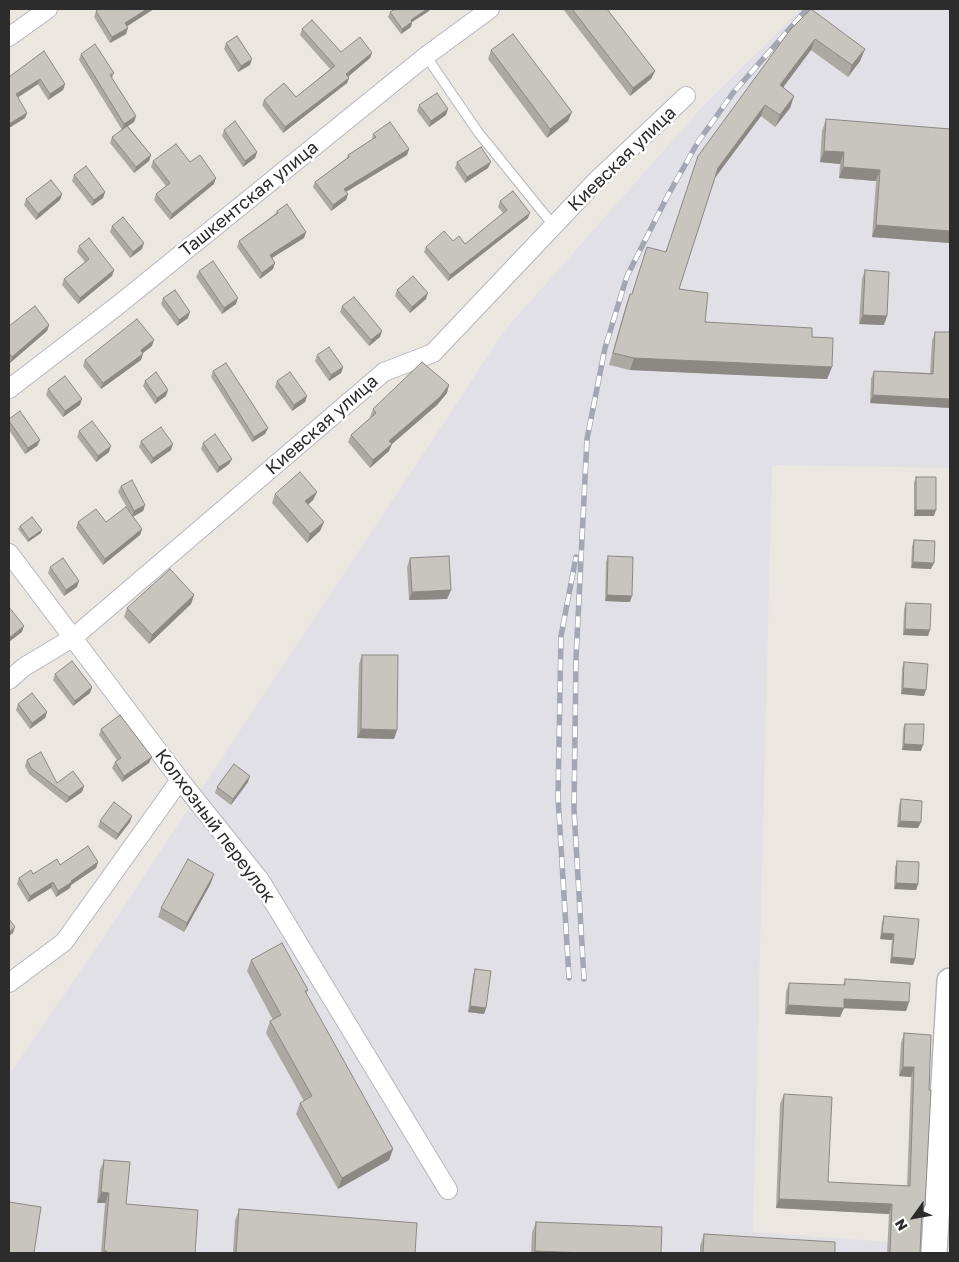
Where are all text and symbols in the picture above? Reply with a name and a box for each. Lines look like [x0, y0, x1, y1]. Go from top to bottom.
street label: Киевская улица [563, 102, 681, 216]
street label: Ташкентская улица [175, 136, 323, 262]
street label: Киевская улица [261, 370, 383, 480]
street label: Колхозный переулок [150, 745, 280, 907]
north arrow [889, 1192, 939, 1242]
text: N [891, 1216, 911, 1234]

